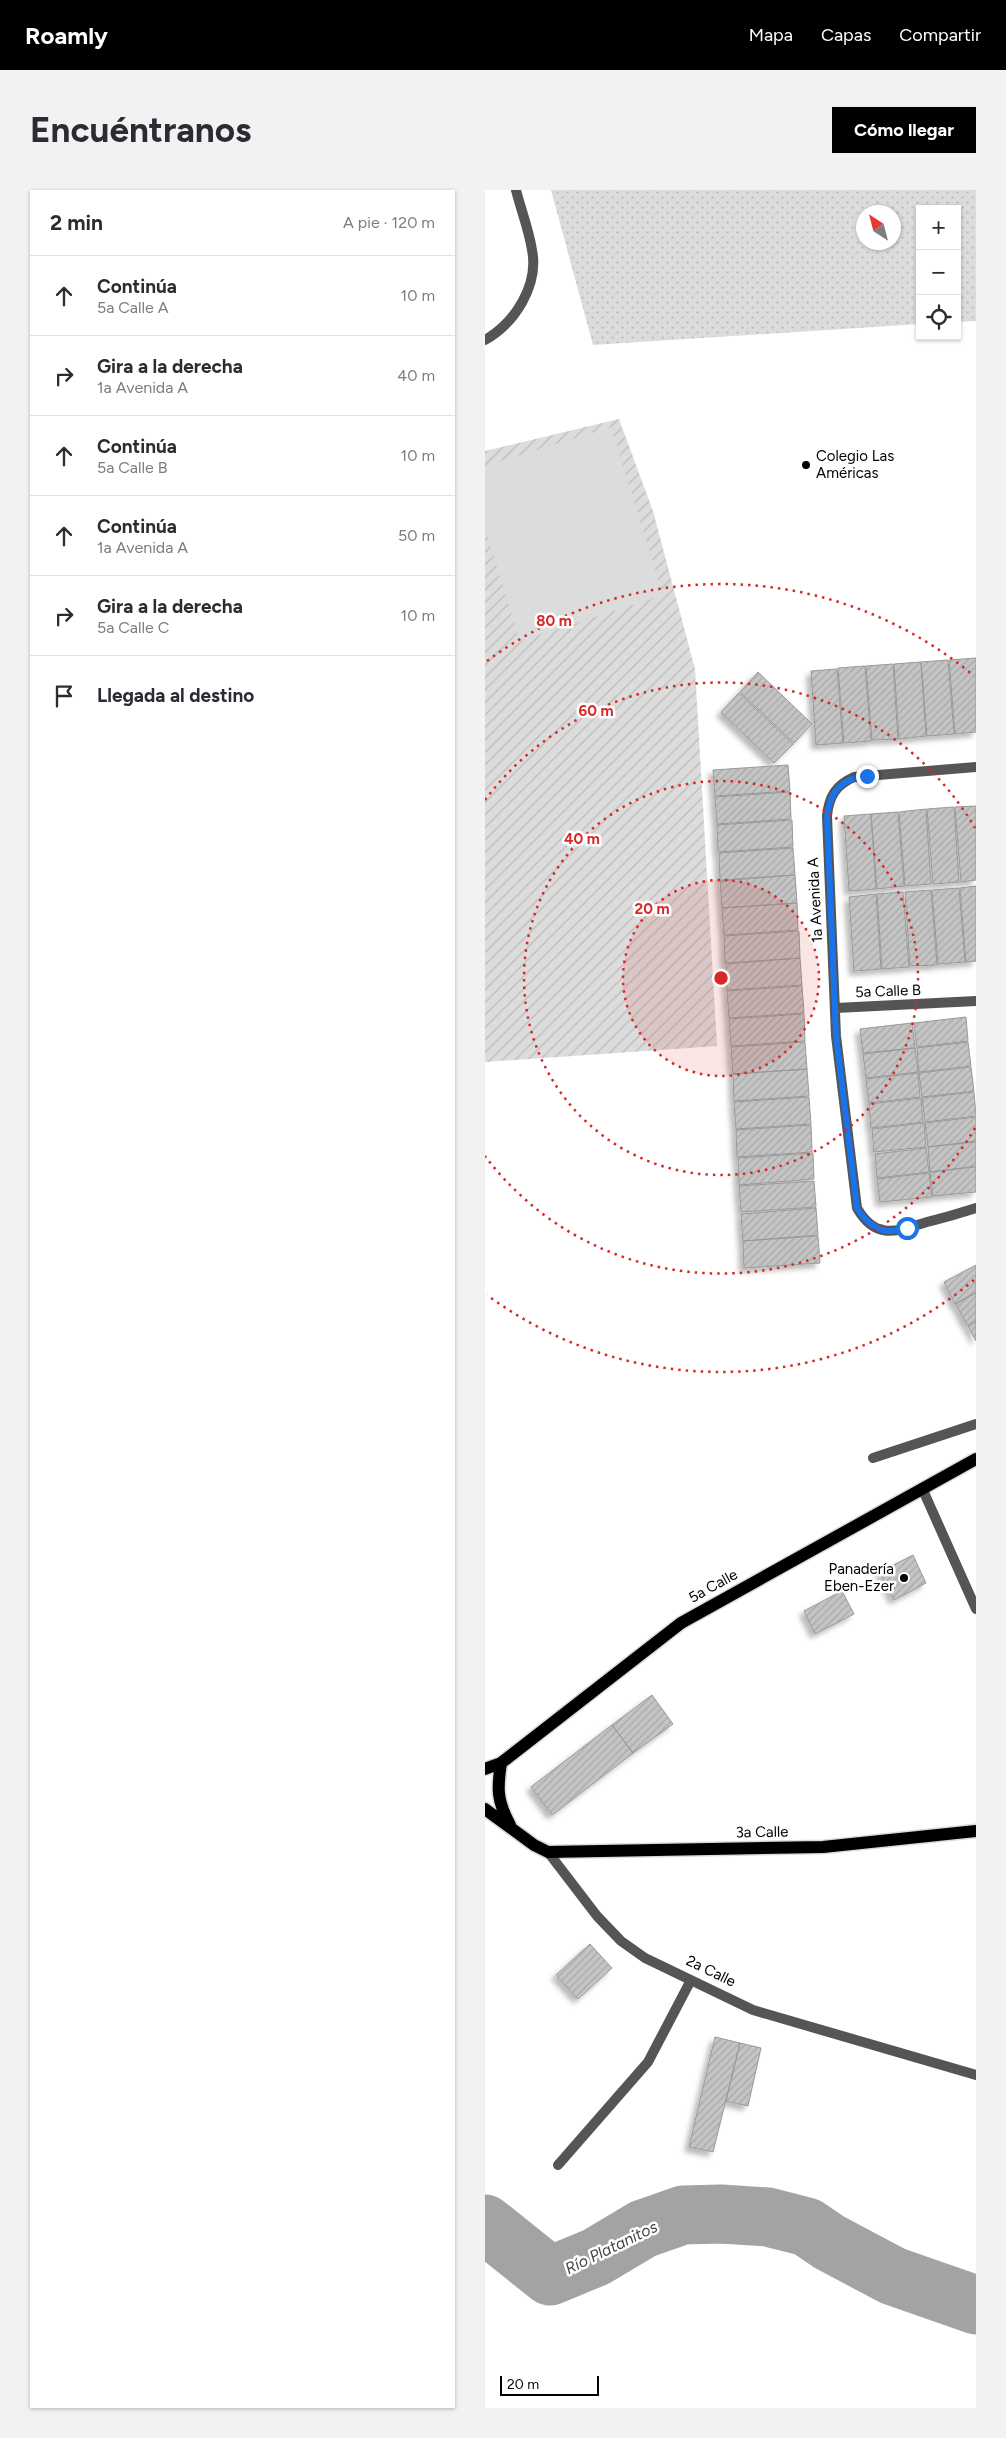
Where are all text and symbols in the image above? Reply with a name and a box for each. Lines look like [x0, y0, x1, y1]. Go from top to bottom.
text: Roamly [25, 21, 108, 50]
text: Mapa [749, 24, 793, 46]
text: Capas [821, 24, 871, 46]
text: Compartir [899, 24, 981, 46]
button: Cómo llegar [832, 107, 976, 153]
text: Encuéntranos [30, 109, 251, 151]
north arrow [856, 205, 901, 250]
map controls [916, 205, 961, 340]
button: + [916, 205, 961, 250]
text: 2 min [50, 210, 103, 235]
text: A pie · 120 m [343, 213, 435, 232]
button: − [916, 250, 961, 295]
text: Continúa [97, 275, 177, 298]
icon: ahead [50, 282, 78, 310]
text: 10 m [401, 286, 435, 305]
button: locate [916, 295, 961, 340]
text: 5a Calle A [97, 298, 169, 317]
text: Gira a la derecha [97, 355, 243, 378]
icon: right [50, 362, 78, 390]
text: 40 m [397, 366, 435, 385]
text: 1a Avenida A [97, 378, 188, 397]
text: Continúa [97, 435, 177, 458]
icon: ahead [50, 442, 78, 470]
text: 10 m [401, 446, 435, 465]
place label: Colegio Las Américas [816, 447, 894, 482]
text: 5a Calle B [97, 458, 168, 477]
marker: Colegio Las Américas [800, 459, 812, 471]
text: Continúa [97, 515, 177, 538]
icon: ahead [50, 522, 78, 550]
text: 50 m [398, 526, 435, 545]
text: 1a Avenida A [97, 538, 188, 557]
text: Gira a la derecha [97, 595, 243, 618]
icon: right [50, 602, 78, 630]
text: 10 m [401, 606, 435, 625]
text: 80 m [536, 612, 572, 630]
text: 5a Calle C [97, 618, 169, 637]
icon: arrive [50, 682, 78, 710]
text: Llegada al destino [97, 684, 254, 707]
text: 60 m [578, 702, 614, 720]
route end [856, 765, 879, 788]
text: 40 m [564, 830, 600, 848]
street label: 1a Avenida A [804, 857, 826, 943]
text: 20 m [634, 900, 670, 918]
centre of rings [712, 969, 730, 987]
street label: 5a Calle B [855, 981, 921, 1001]
route start [896, 1217, 919, 1240]
place label: Panadería Eben-Ezer [824, 1560, 894, 1595]
street label: 5a Calle [685, 1565, 741, 1607]
marker: Panadería Eben-Ezer [898, 1572, 910, 1584]
street label: 3a Calle [735, 1823, 789, 1841]
street label: 2a Calle [683, 1951, 739, 1991]
water label: Río Platanitos [562, 2217, 661, 2278]
scale bar [500, 2373, 599, 2396]
text: 20 m [507, 2376, 539, 2393]

